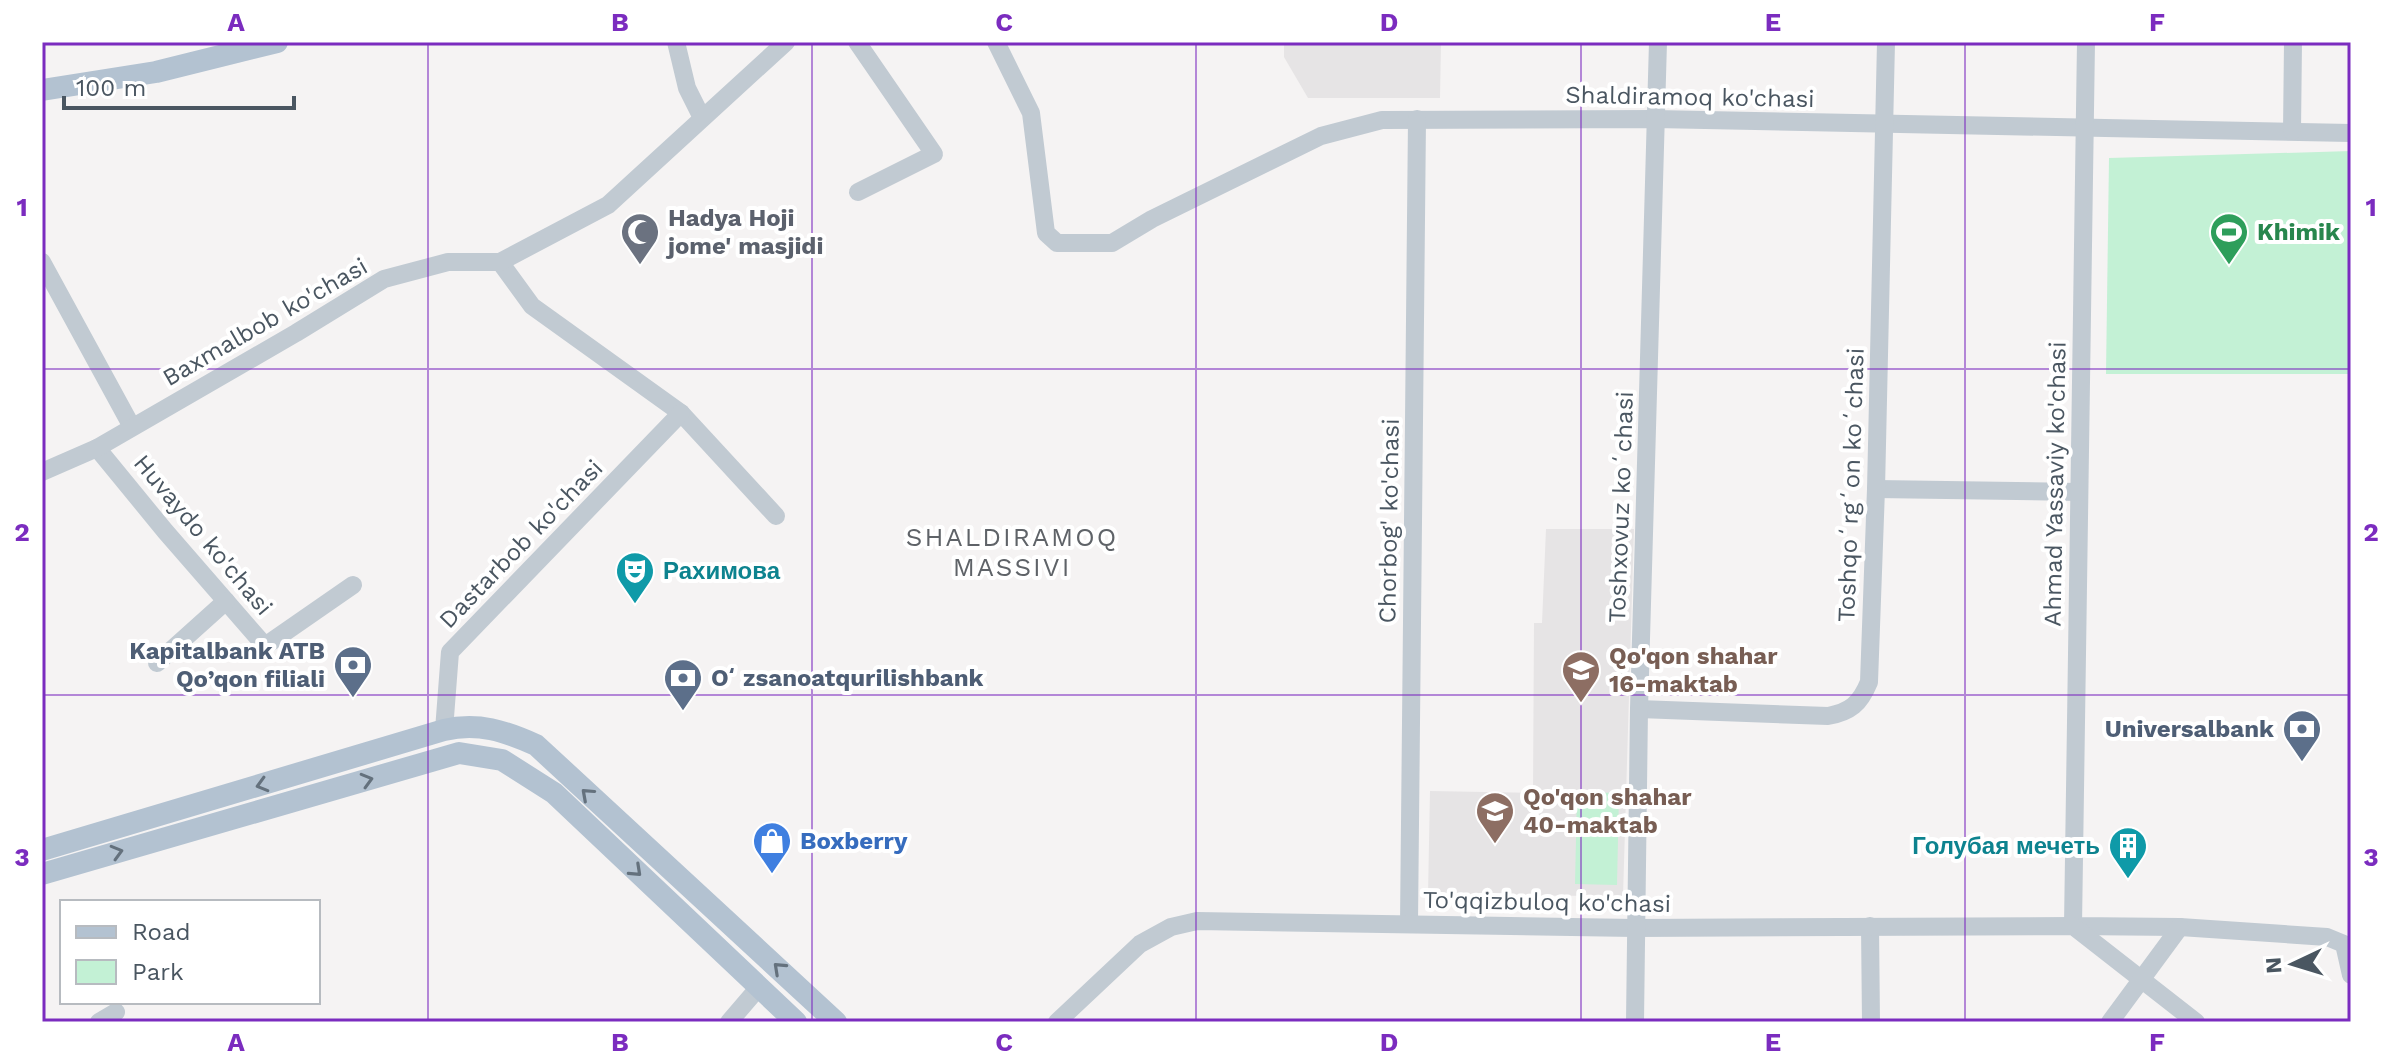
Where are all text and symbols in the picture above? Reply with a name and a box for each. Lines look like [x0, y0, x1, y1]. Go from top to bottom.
text: A [227, 7, 245, 37]
text: B [611, 7, 629, 37]
text: C [995, 7, 1013, 37]
text: D [1380, 7, 1398, 37]
text: E [1765, 7, 1781, 37]
text: F [2149, 7, 2165, 37]
scale bar [64, 60, 294, 110]
text: 100 m [76, 74, 146, 102]
street label: Shaldiramoq ko'chasi [1565, 81, 1815, 113]
text: 1 [16, 192, 28, 222]
text: 1 [2365, 192, 2377, 222]
place label: Hadya Hoji jome' masjidi [665, 204, 823, 260]
mosque icon: Hadya Hoji jome' masjidi [619, 211, 661, 266]
sports icon: Khimik [2208, 211, 2250, 266]
place label: Khimik [2257, 218, 2340, 246]
street label: Baxmalbob ko'chasi [158, 252, 372, 392]
street label: Ahmad Yassaviy ko'chasi [2039, 341, 2071, 627]
street label: Toshqoʻrgʻon koʻchasi [1832, 347, 1870, 623]
street label: Toshxovuz koʻchasi [1603, 391, 1639, 623]
street label: Chorbog' ko'chasi [1373, 418, 1405, 624]
street label: Huvaydo ko'chasi [128, 449, 278, 621]
street label: Dastarbob ko'chasi [434, 454, 608, 634]
text: 2 [14, 517, 30, 547]
text: 2 [2363, 517, 2379, 547]
district label: SHALDIRAMOQ MASSIVI [906, 522, 1118, 582]
theatre icon: Рахимова [614, 550, 656, 605]
place label: Рахимова [663, 557, 781, 585]
place label: Kapitalbank ATB Qo’qon filiali [129, 637, 325, 693]
place label: Qo'qon shahar 16-maktab [1609, 642, 1778, 698]
bank icon: Kapitalbank ATB Qo’qon filiali [332, 644, 374, 699]
school or university icon: Qo'qon shahar 16-maktab [1560, 649, 1602, 704]
bank icon: Oʻzsanoatqurilishbank [662, 657, 704, 712]
place label: Oʻzsanoatqurilishbank [711, 664, 984, 692]
bank icon: Universalbank [2281, 708, 2323, 763]
place label: Universalbank [2105, 715, 2274, 743]
one-way arrow [359, 773, 373, 789]
one-way arrow [256, 776, 270, 792]
place label: Qo'qon shahar 40-maktab [1523, 783, 1692, 839]
one-way arrow [581, 789, 596, 803]
school or university icon: Qo'qon shahar 40-maktab [1474, 790, 1516, 845]
shop icon: Boxberry [751, 820, 793, 875]
building icon: Голубая мечеть [2107, 825, 2149, 880]
place label: Boxberry [800, 827, 908, 855]
place label: Голубая мечеть [1912, 832, 2100, 860]
text: 3 [14, 842, 30, 872]
text: 3 [2363, 842, 2379, 872]
one-way arrow [110, 845, 123, 861]
one-way arrow [627, 861, 642, 875]
street label: To'qqizbuloq ko'chasi [1423, 886, 1671, 918]
legend [60, 900, 320, 1004]
text: Road [132, 918, 191, 946]
north arrow [2253, 924, 2333, 1004]
text: N [2261, 956, 2287, 974]
text: Park [132, 958, 184, 986]
one-way arrow [774, 964, 789, 978]
text: A [227, 1027, 245, 1057]
text: B [611, 1027, 629, 1057]
text: C [995, 1027, 1013, 1057]
text: D [1380, 1027, 1398, 1057]
text: E [1765, 1027, 1781, 1057]
text: F [2149, 1027, 2165, 1057]

